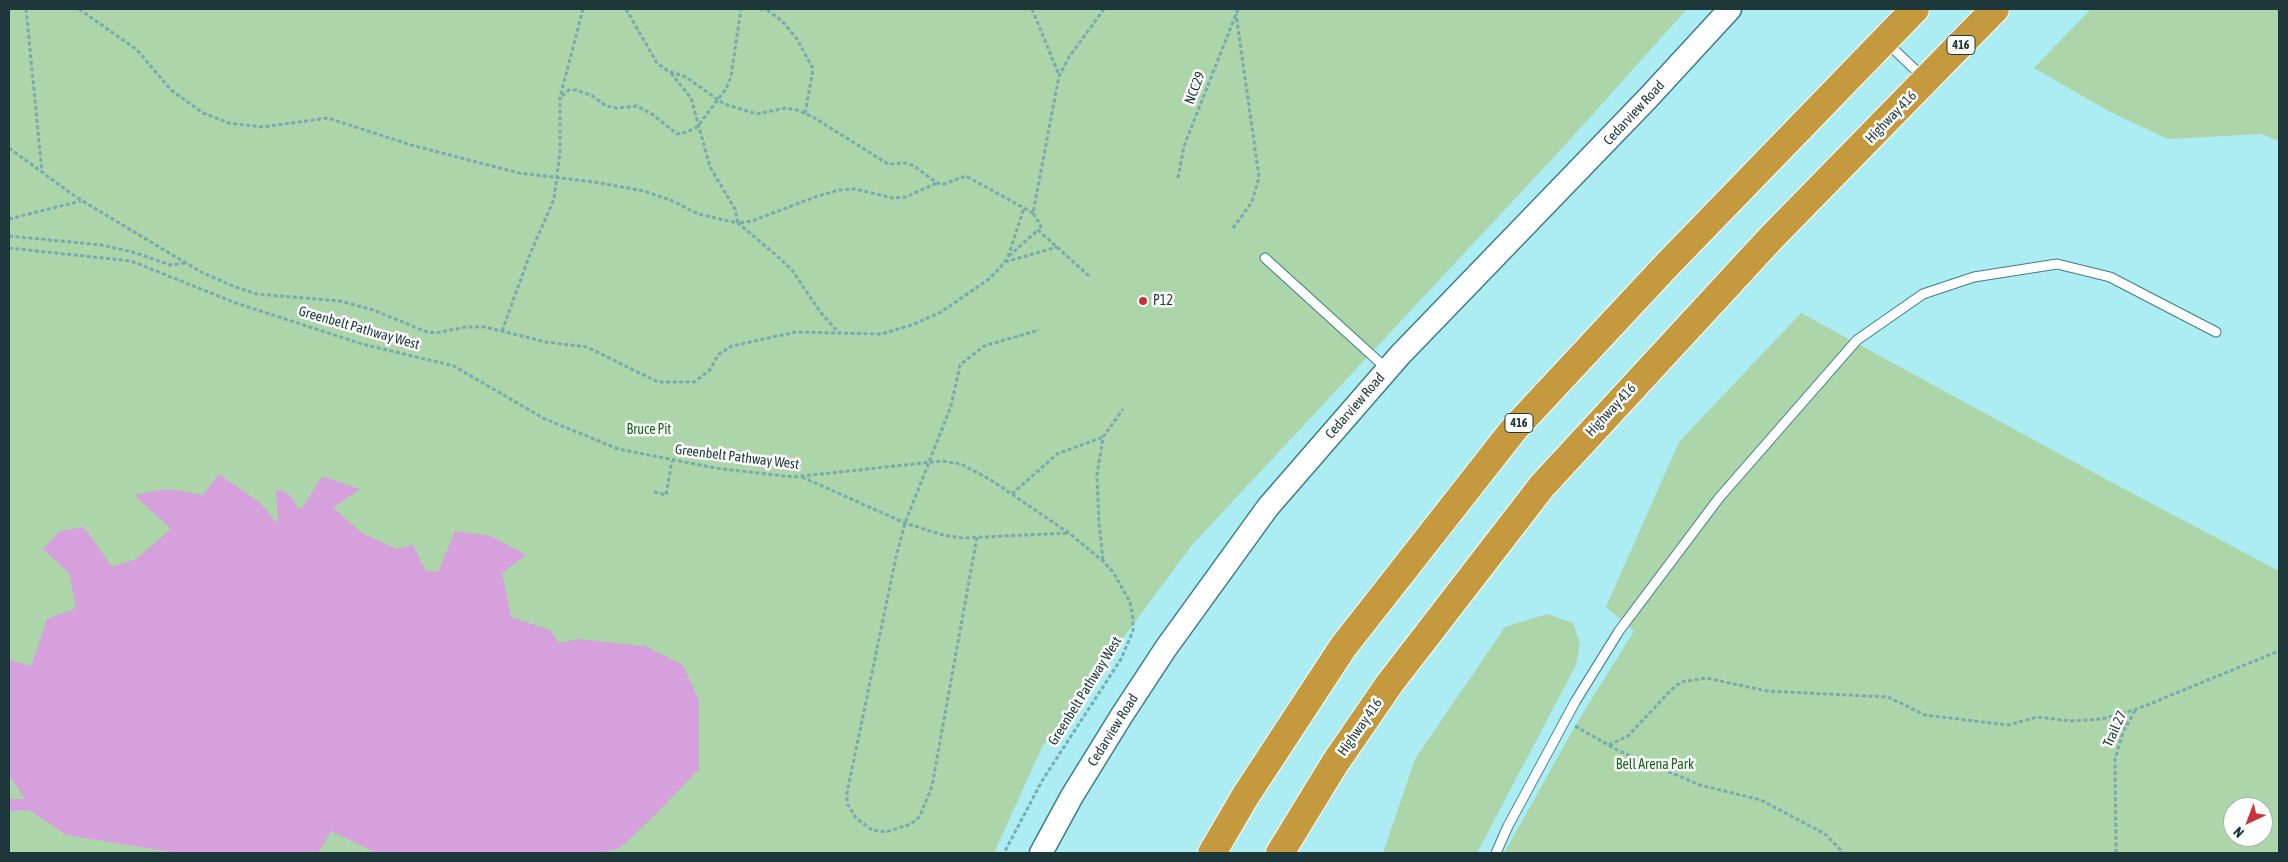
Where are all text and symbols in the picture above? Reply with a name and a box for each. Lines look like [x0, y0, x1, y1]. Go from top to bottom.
road number: 416 [1947, 36, 1975, 54]
street label: NCC29 [1181, 69, 1209, 107]
street label: Cedarview Road [1600, 77, 1668, 149]
street label: Highway 416 [1862, 87, 1920, 147]
place label: P12 [1153, 293, 1173, 309]
marker: P12 [1137, 295, 1149, 307]
street label: Greenbelt Pathway West [297, 303, 421, 353]
street label: Cedarview Road [1322, 370, 1388, 442]
street label: Highway 416 [1582, 380, 1640, 440]
road number: 416 [1505, 413, 1533, 432]
park label: Bruce Pit [627, 422, 671, 438]
street label: Greenbelt Pathway West [674, 441, 800, 473]
street label: Greenbelt Pathway West [1045, 634, 1125, 748]
street label: Cedarview Road [1084, 691, 1142, 769]
street label: Highway 416 [1334, 695, 1386, 759]
street label: Trail 27 [2100, 708, 2130, 750]
park label: Bell Arena Park [1616, 757, 1694, 773]
north arrow [2223, 797, 2273, 847]
text: N [2230, 824, 2247, 841]

